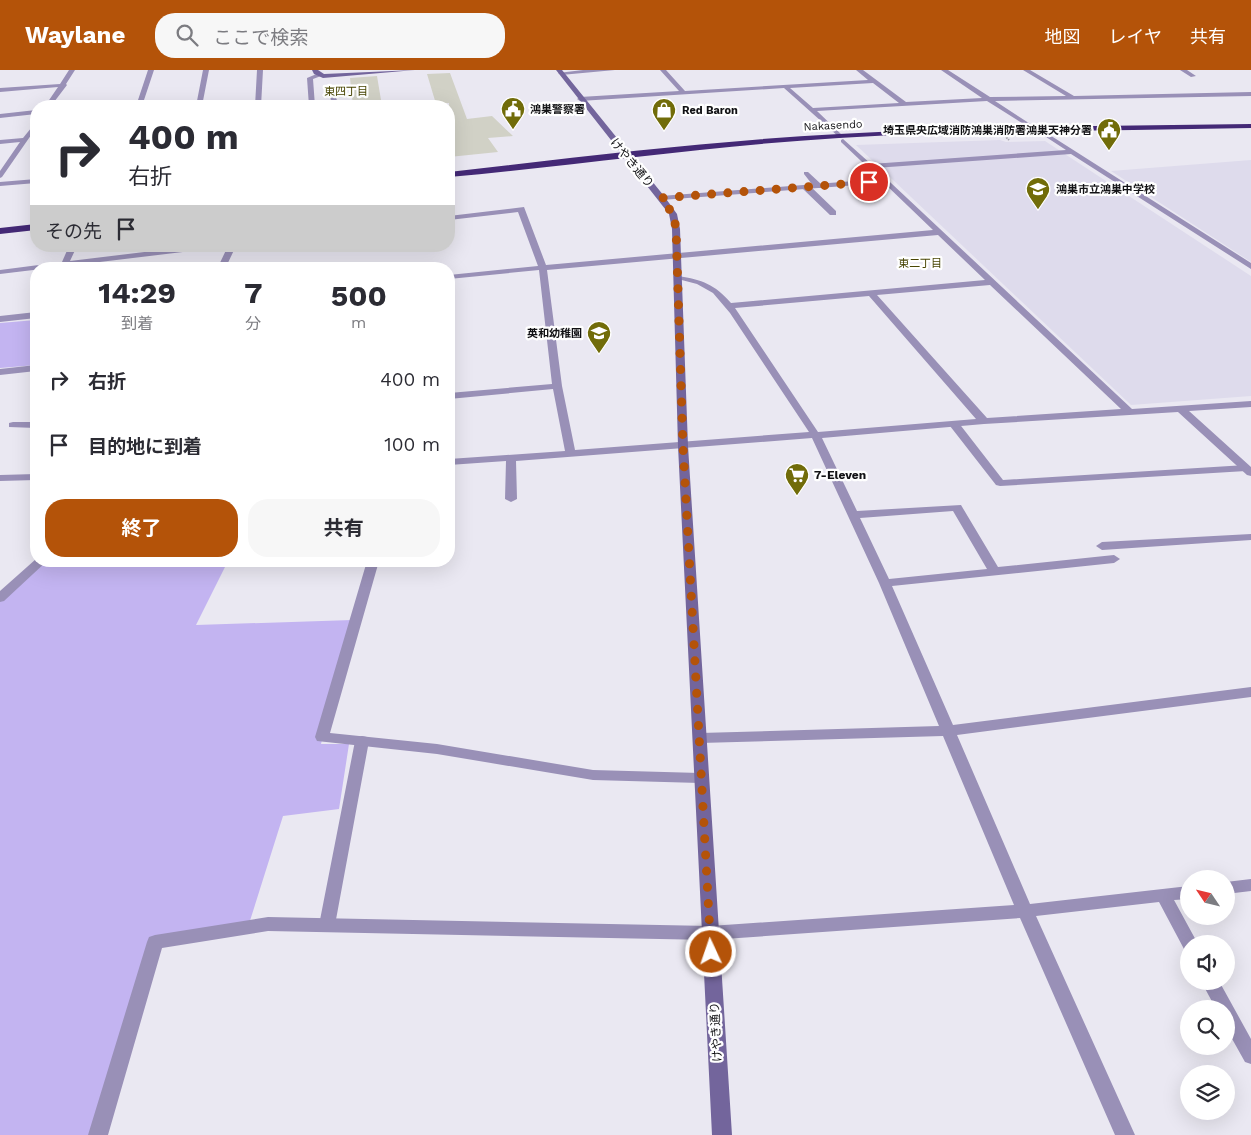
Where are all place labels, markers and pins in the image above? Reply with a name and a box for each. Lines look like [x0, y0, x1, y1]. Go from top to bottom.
public building icon: 鴻巣警察署 [500, 96, 526, 130]
shop icon: Red Baron [651, 97, 677, 131]
place label: 鴻巣警察署 [530, 103, 585, 116]
place label: Red Baron [682, 104, 738, 117]
public building icon: 埼玉県央広域消防鴻巣消防署鴻巣天神分署 [1096, 117, 1122, 151]
place label: 埼玉県央広域消防鴻巣消防署鴻巣天神分署 [883, 124, 1092, 137]
pin [848, 161, 890, 203]
school or university icon: 鴻巣市立鴻巣中学校 [1025, 176, 1051, 210]
place label: 鴻巣市立鴻巣中学校 [1056, 183, 1155, 196]
school or university icon: 英和幼稚園 [586, 320, 612, 354]
place label: 英和幼稚園 [527, 327, 582, 340]
supermarket icon: 7-Eleven [784, 462, 810, 496]
place label: 7-Eleven [814, 468, 866, 482]

